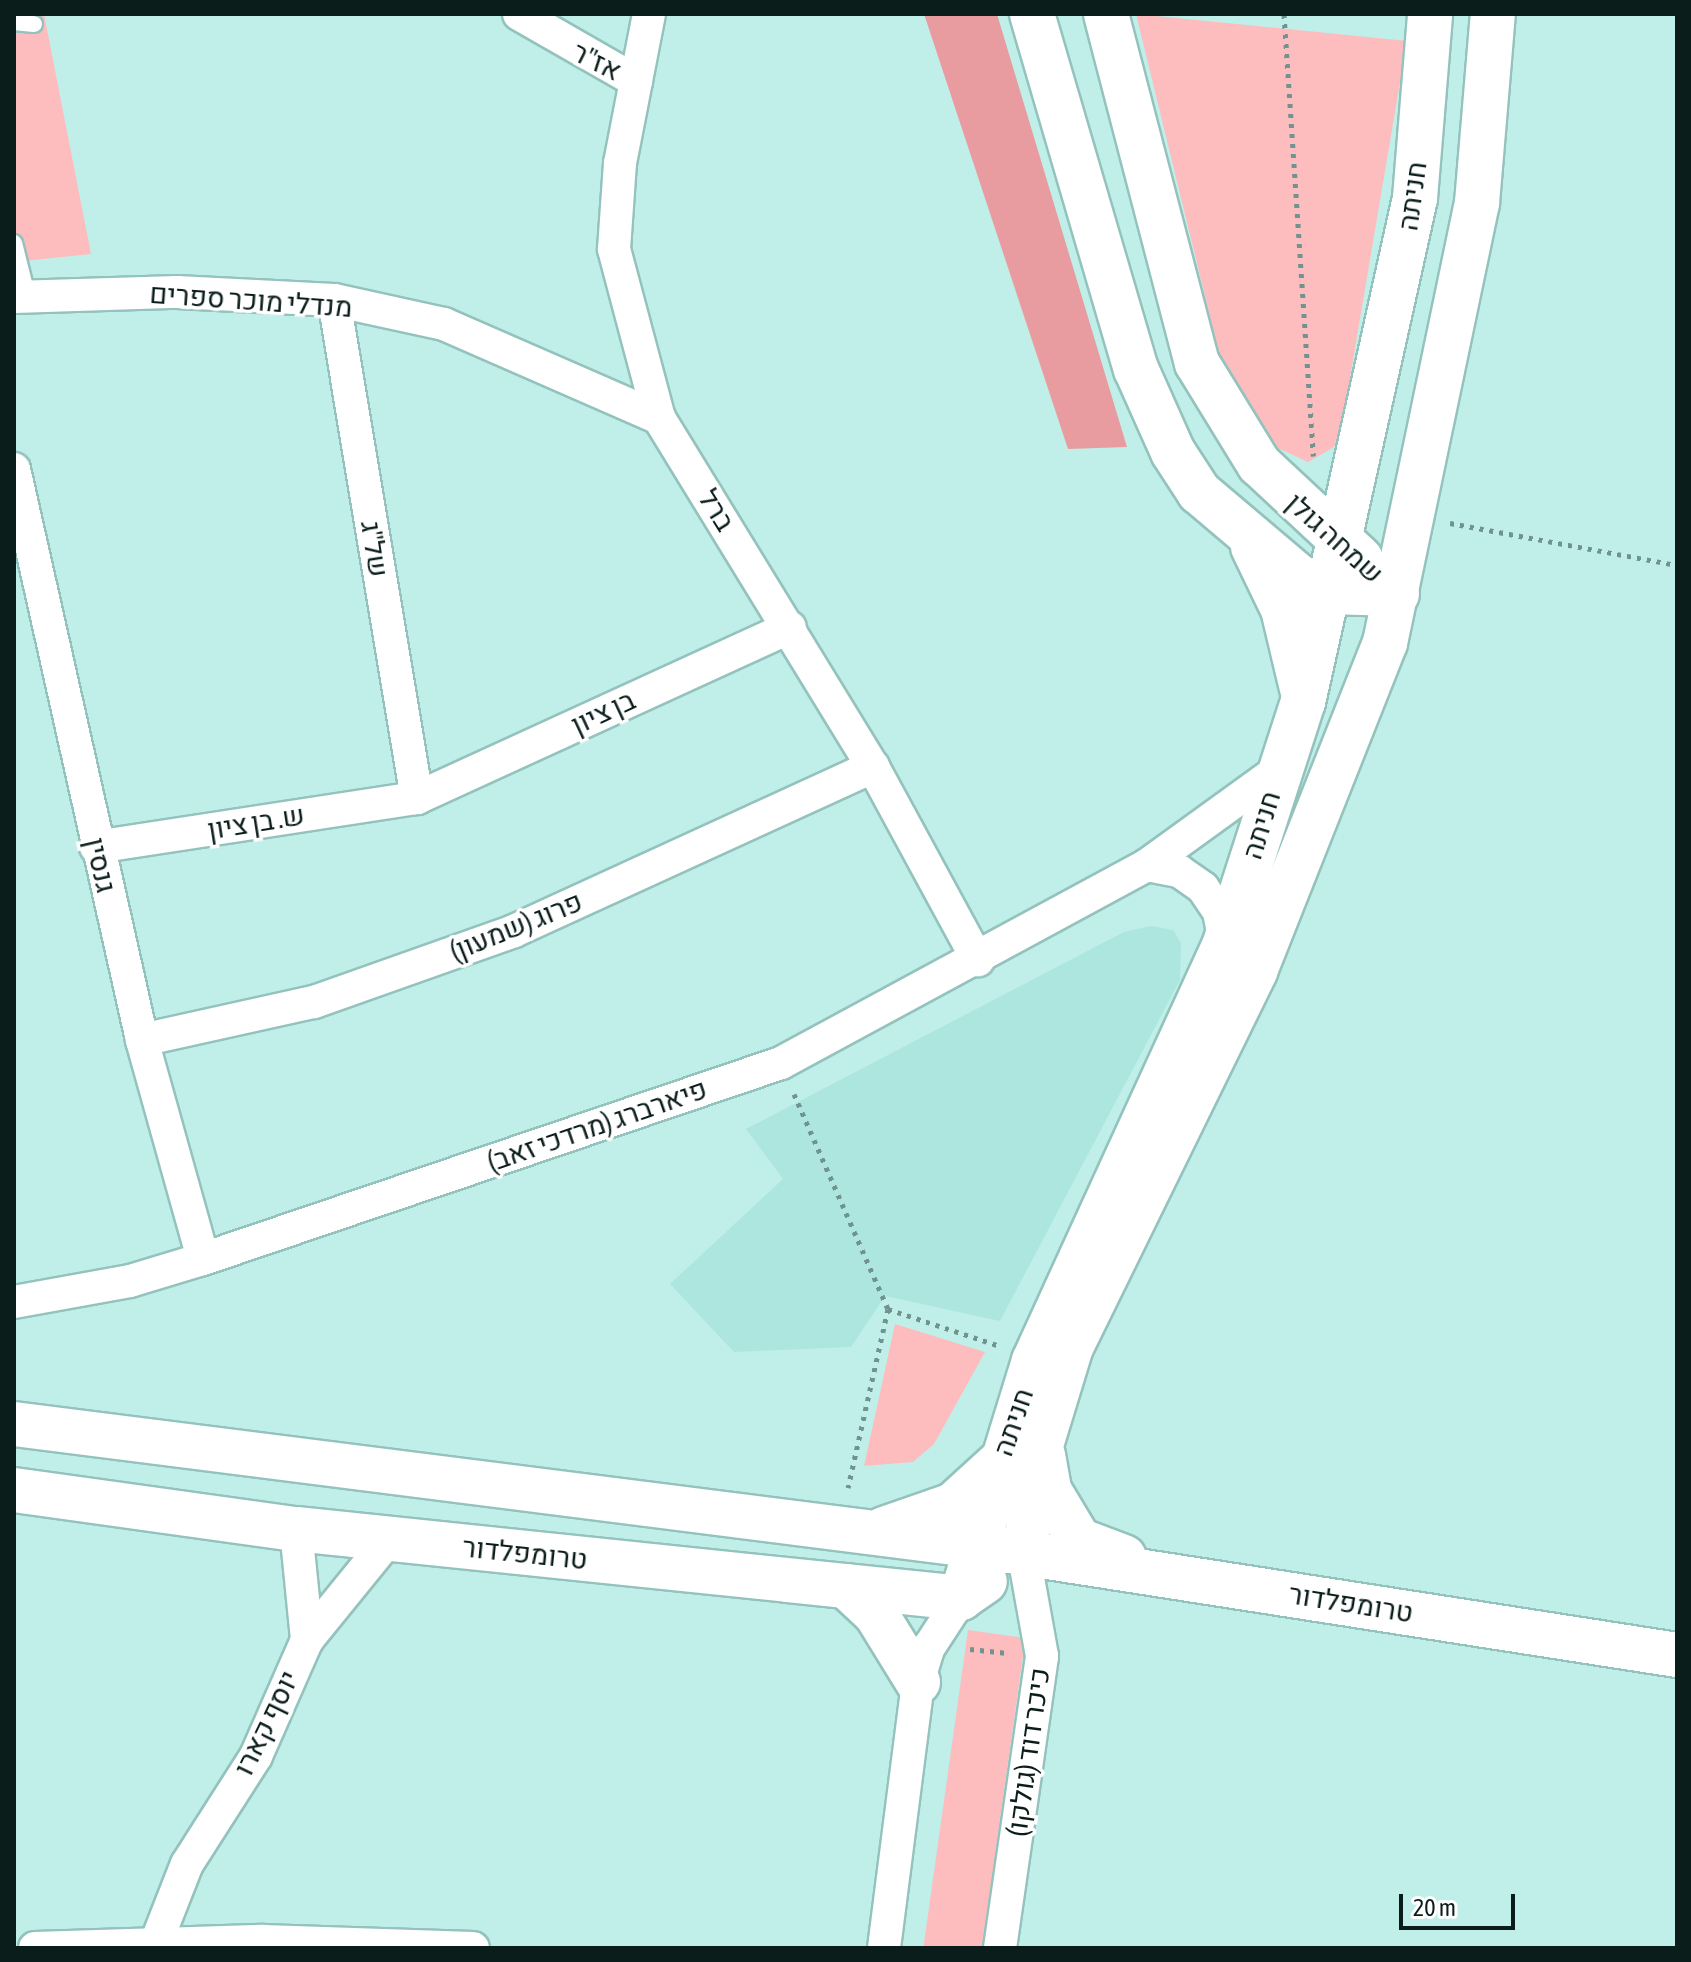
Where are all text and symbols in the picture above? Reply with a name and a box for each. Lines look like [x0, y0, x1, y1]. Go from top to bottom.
street label: אז"ר [567, 35, 627, 87]
street label: חניתה [1391, 159, 1433, 233]
street label: מנדלי מוכר ספרים [148, 276, 354, 324]
street label: ברל [691, 483, 743, 537]
street label: שמחה גולן [1280, 486, 1390, 590]
street label: של"ג [354, 518, 396, 580]
street label: בן ציון [566, 683, 640, 741]
street label: חניתה [1235, 787, 1287, 863]
street label: ש. בן ציון [205, 798, 307, 846]
street label: גנסין [78, 834, 124, 896]
street label: פרוג (שמעון) [445, 884, 587, 968]
street label: פיארברג (מרדכי זאב) [483, 1072, 711, 1178]
street label: חניתה [986, 1384, 1040, 1460]
street label: טרומפלדור [461, 1530, 589, 1576]
street label: טרומפלדור [1286, 1577, 1416, 1629]
street label: יוסף קארו [226, 1665, 306, 1781]
street label: כיכר דוד (גולקו) [1000, 1666, 1056, 1838]
scale bar [1403, 1878, 1519, 1928]
text: 20 m [1413, 1894, 1456, 1921]

